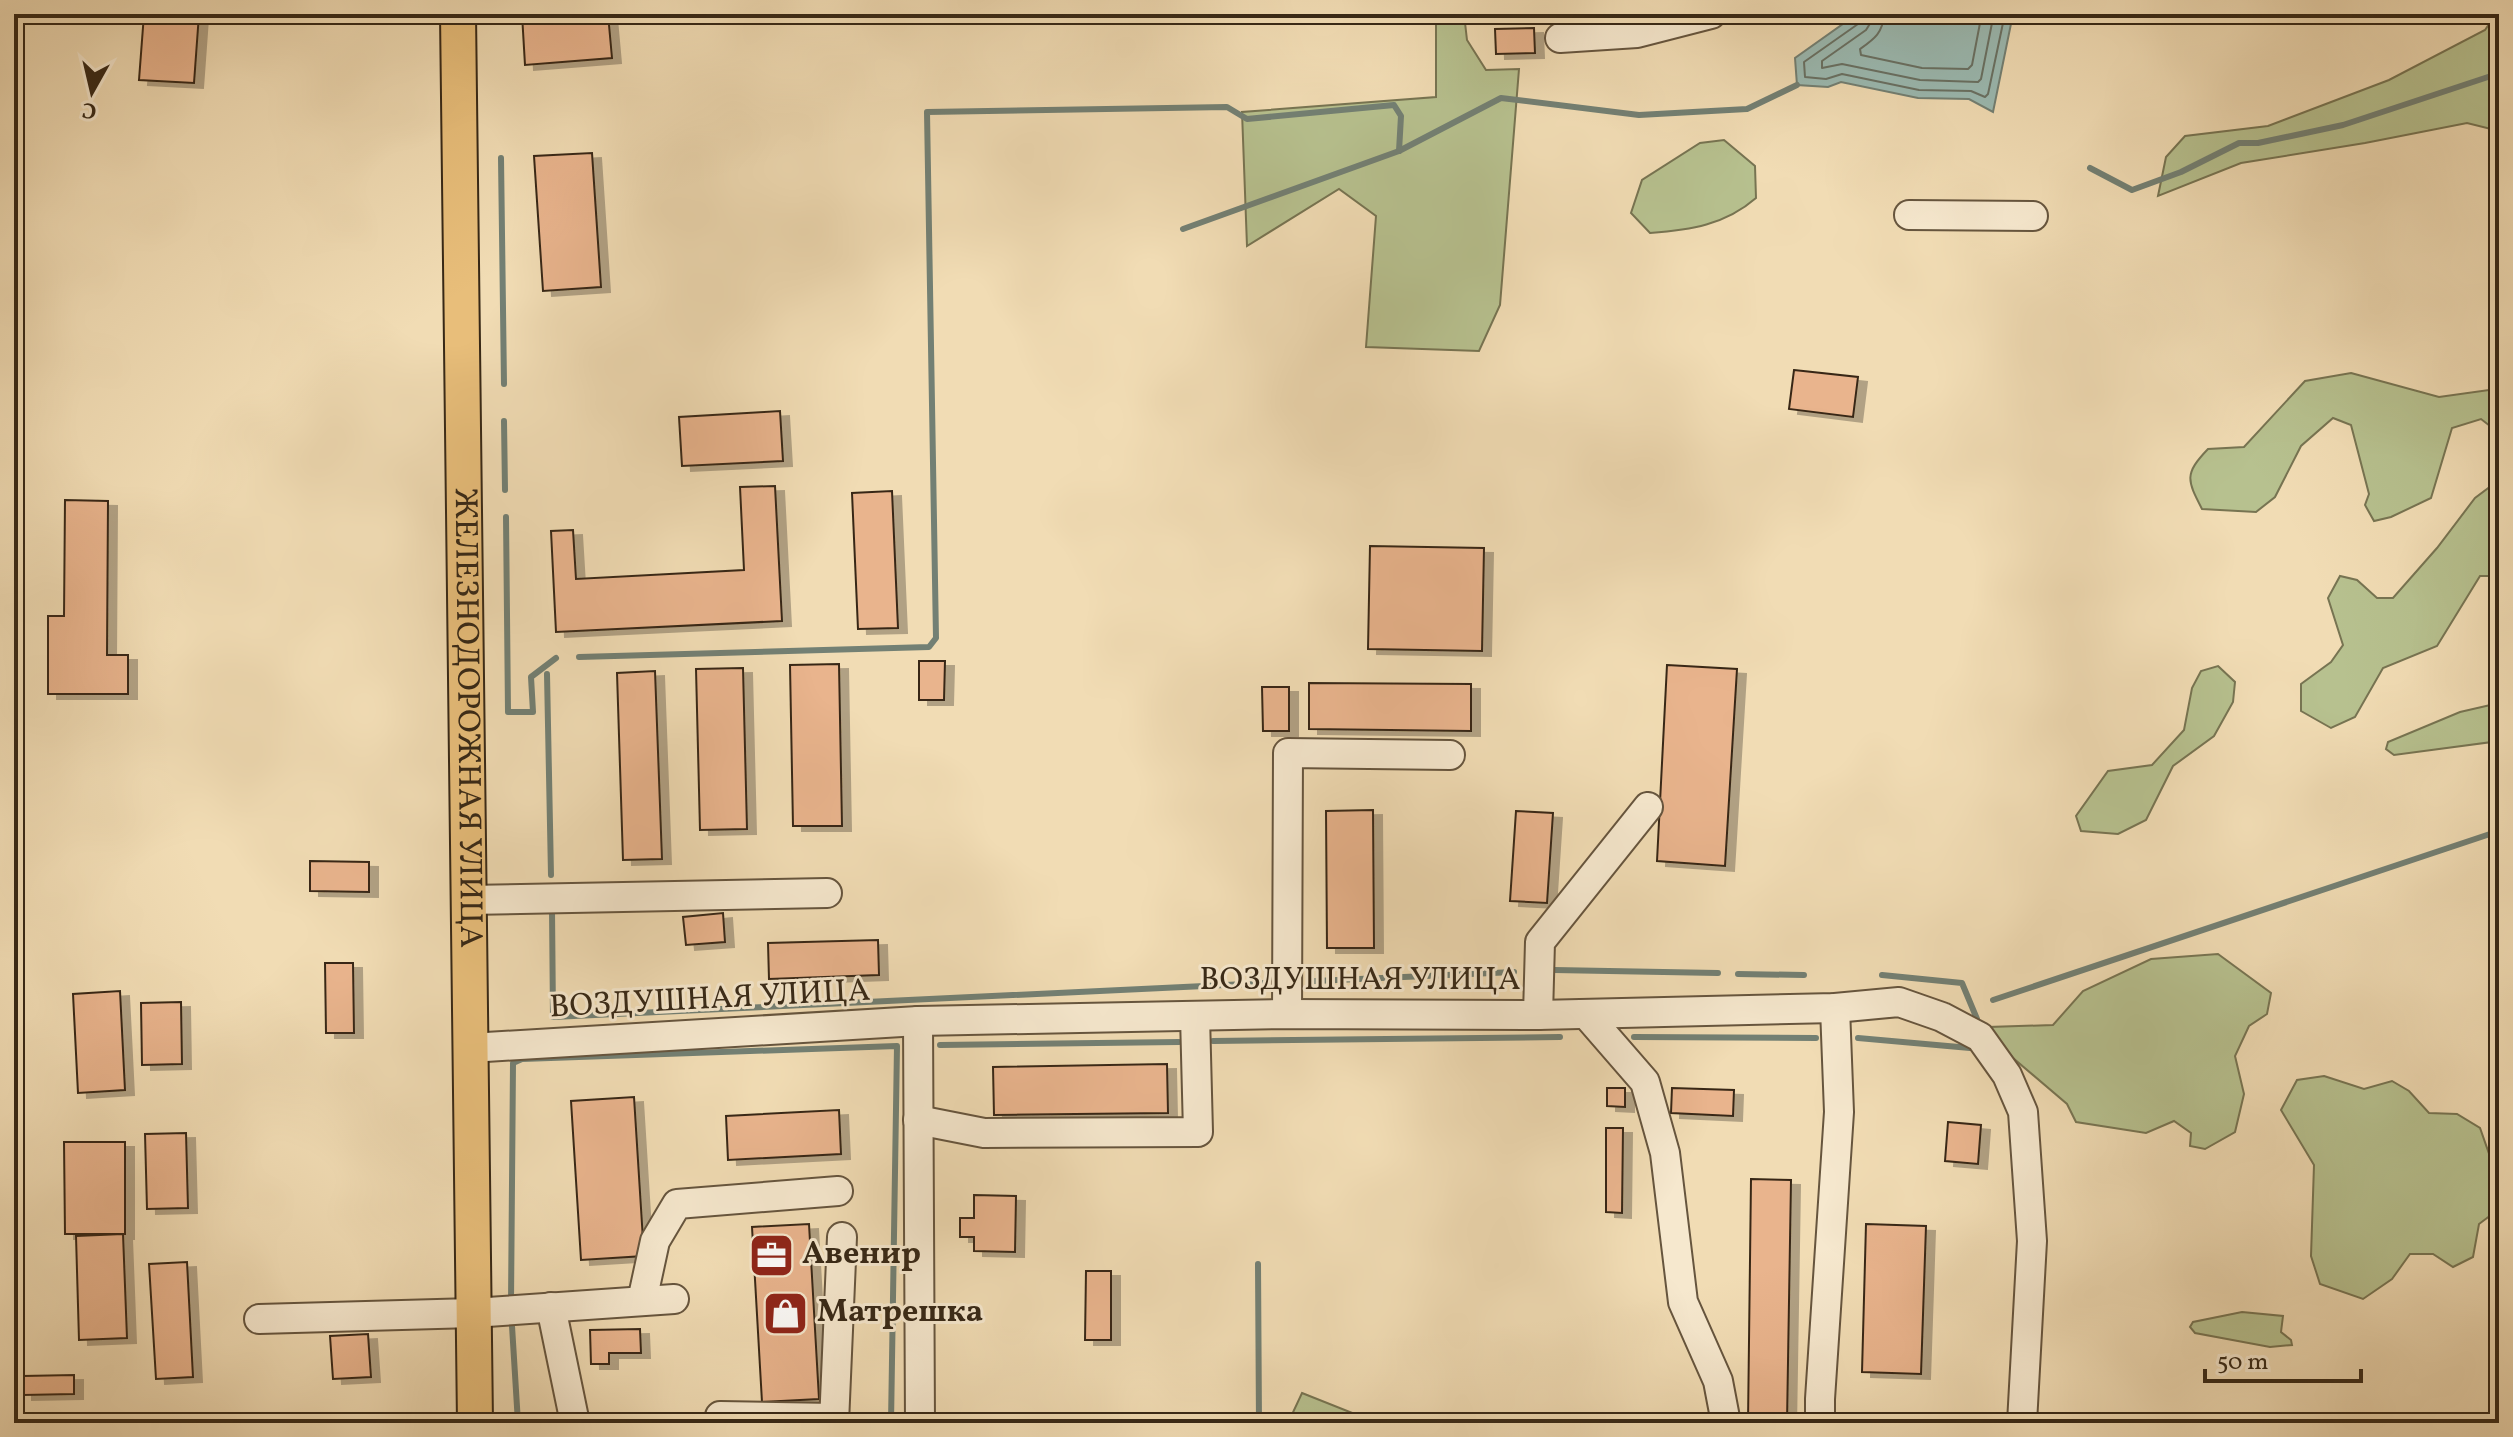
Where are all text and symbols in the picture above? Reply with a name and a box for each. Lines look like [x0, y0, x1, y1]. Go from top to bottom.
north arrow [52, 52, 132, 132]
text: С [80, 93, 99, 126]
street label: ЖЕЛЕЗНОДОРОЖНАЯ УЛИЦА [442, 488, 491, 948]
street label: ВОЗДУШНАЯ УЛИЦА [1199, 959, 1521, 1003]
street label: ВОЗДУШНАЯ УЛИЦА [549, 970, 871, 1030]
office icon: Авенир [747, 1231, 795, 1279]
place label: Авенир [802, 1233, 921, 1277]
shop icon: Матрешка [762, 1289, 810, 1337]
place label: Матрешка [817, 1291, 983, 1335]
scale bar [2205, 1333, 2361, 1383]
text: 50 m [2217, 1346, 2269, 1380]

